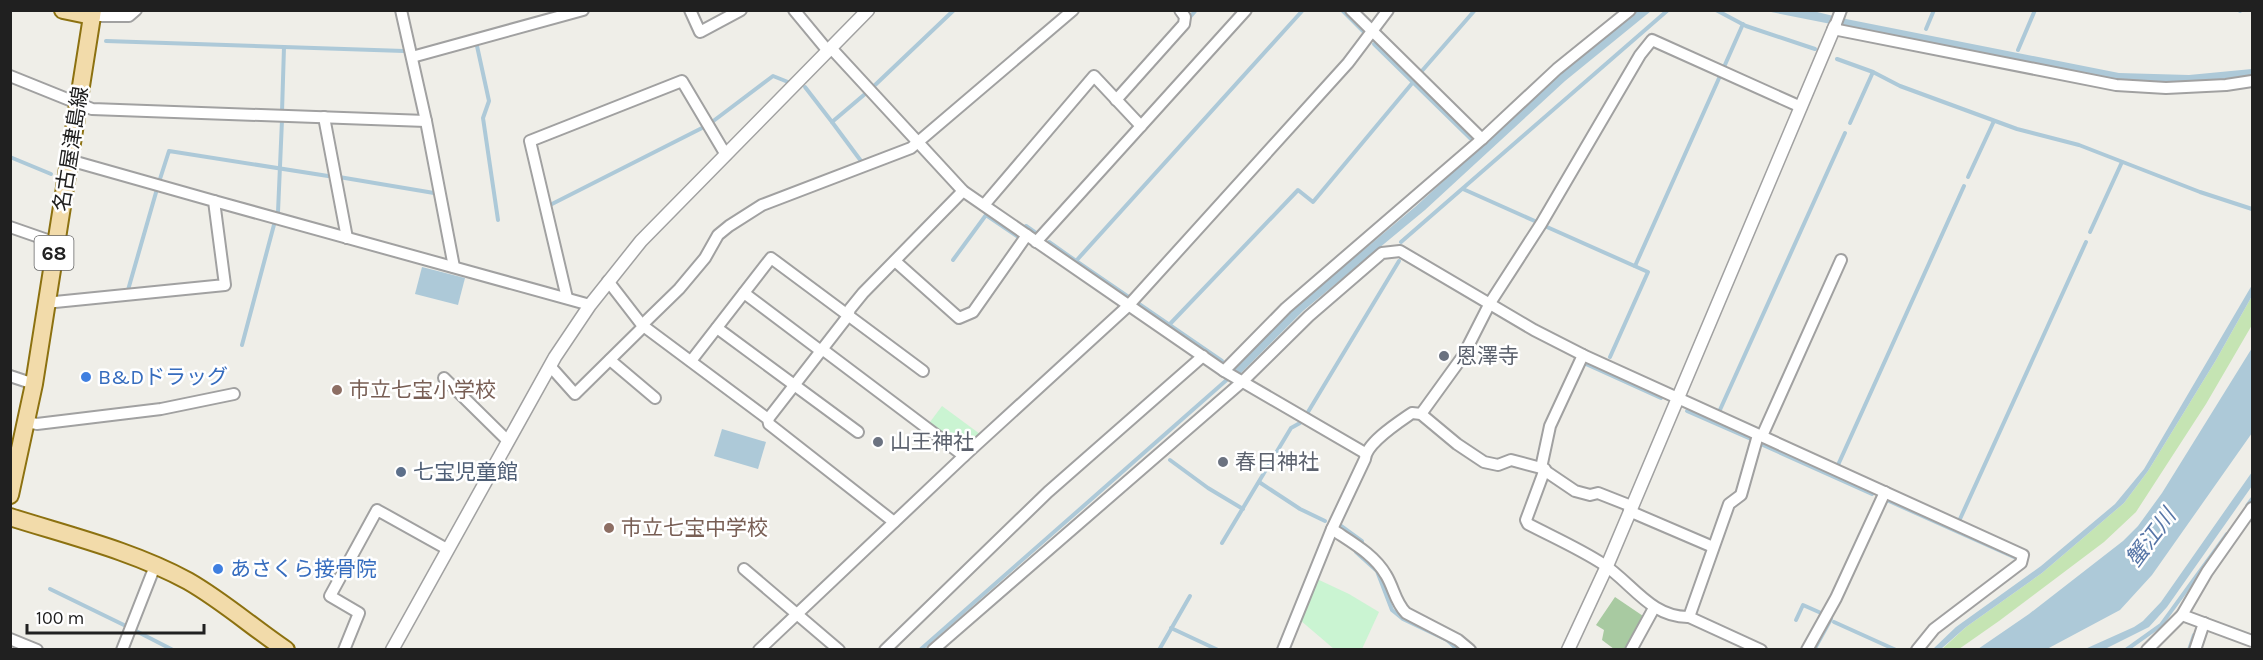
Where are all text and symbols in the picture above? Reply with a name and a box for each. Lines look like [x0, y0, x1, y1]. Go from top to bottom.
street label: 名古屋津島線 [49, 85, 93, 213]
road number: 68 [34, 236, 74, 270]
place label: 恩澤寺 [1456, 344, 1519, 368]
marker: 恩澤寺 [1437, 349, 1451, 363]
place label: B&Dドラッグ [98, 365, 228, 389]
marker: B&Dドラッグ [79, 370, 93, 384]
place label: 市立七宝小学校 [349, 378, 496, 402]
marker: 市立七宝小学校 [330, 383, 344, 397]
place label: 山王神社 [890, 430, 974, 454]
marker: 山王神社 [871, 435, 885, 449]
place label: 春日神社 [1235, 450, 1319, 474]
marker: 春日神社 [1216, 455, 1230, 469]
place label: 七宝児童館 [413, 460, 518, 484]
marker: 七宝児童館 [394, 465, 408, 479]
water label: 蟹江川 [2121, 502, 2182, 572]
place label: 市立七宝中学校 [621, 516, 768, 540]
marker: 市立七宝中学校 [602, 521, 616, 535]
place label: あさくら接骨院 [230, 557, 377, 581]
marker: あさくら接骨院 [211, 562, 225, 576]
scale bar [27, 597, 204, 635]
text: 100 m [36, 607, 84, 629]

